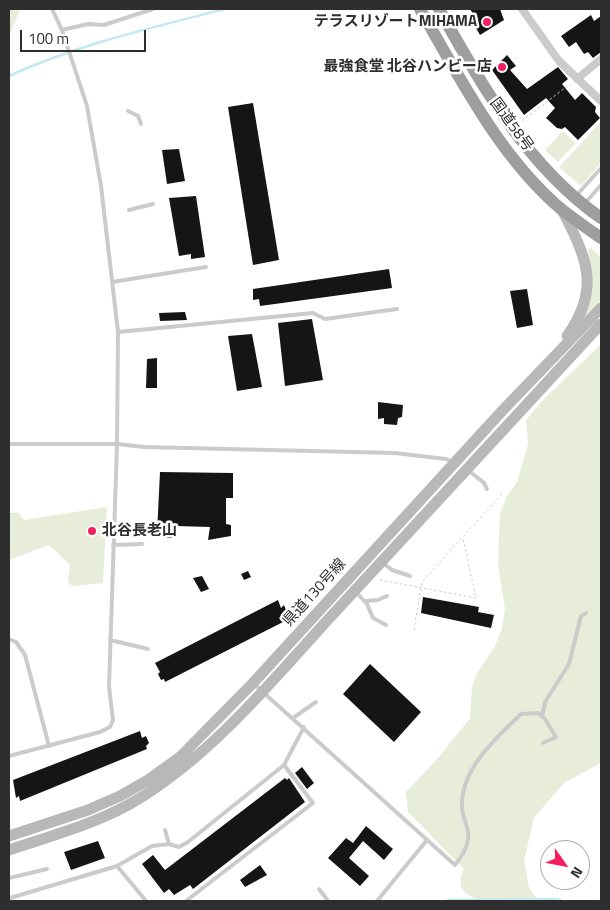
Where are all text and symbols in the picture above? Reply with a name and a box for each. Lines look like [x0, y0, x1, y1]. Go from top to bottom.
place label: テラスリゾートMIHAMA [314, 13, 477, 31]
marker: テラスリゾートMIHAMA [481, 16, 493, 28]
scale bar [22, 20, 149, 52]
text: 100 m [28, 27, 69, 50]
place label: 最強食堂 北谷ハンビー店 [324, 58, 492, 76]
marker: 最強食堂 北谷ハンビー店 [496, 61, 508, 73]
street label: 国道58号 [486, 95, 536, 155]
place label: 北谷長老山 [102, 522, 177, 540]
marker: 北谷長老山 [86, 525, 98, 537]
street label: 県道130号線 [280, 555, 350, 631]
north arrow [540, 840, 590, 890]
text: N [566, 863, 589, 883]

